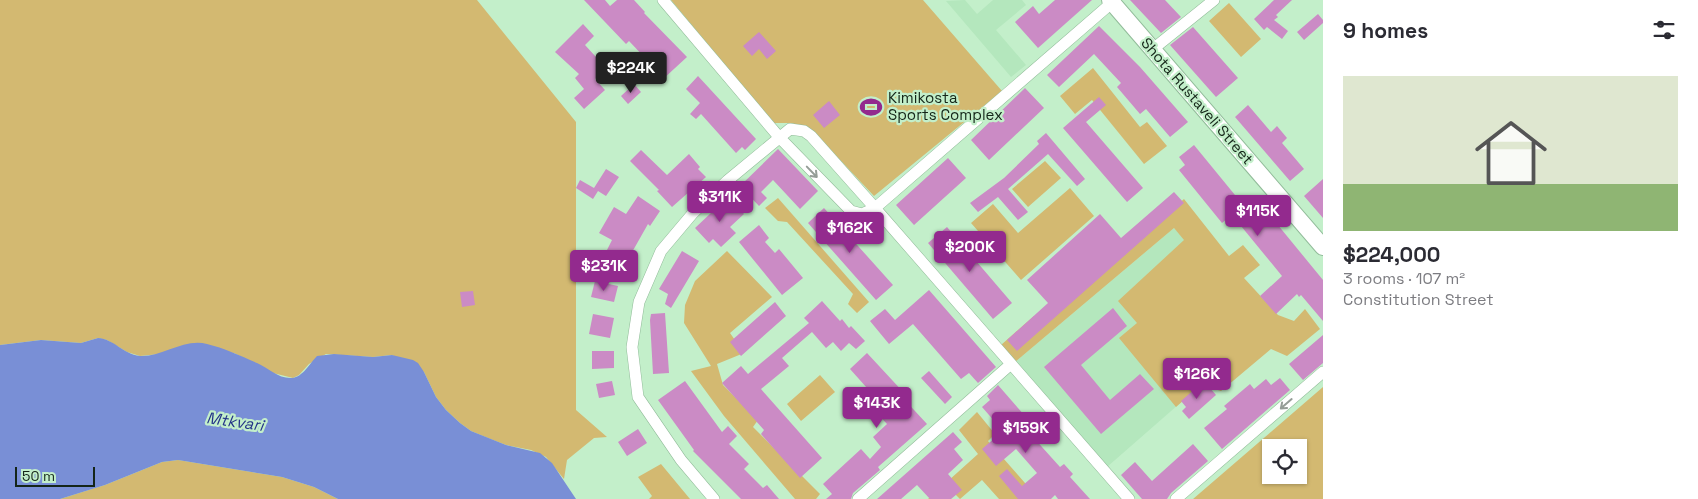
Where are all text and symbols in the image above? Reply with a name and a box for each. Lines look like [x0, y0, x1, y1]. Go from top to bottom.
icon: filters [1650, 16, 1678, 44]
text: 9 homes [1343, 17, 1428, 44]
street label: Shota Rustaveli Street [1137, 33, 1258, 168]
pin: $224K [596, 52, 666, 94]
text: $224K [607, 57, 655, 78]
place label: Kimikosta Sports Complex [888, 88, 1003, 124]
sports icon: Kimikosta Sports Complex [858, 94, 884, 120]
icon: home [1466, 108, 1556, 198]
one-way arrow [806, 165, 818, 177]
pin: $311K [685, 180, 755, 223]
text: $311K [698, 186, 742, 207]
pin: $115K [1223, 194, 1293, 237]
text: $115K [1236, 200, 1280, 221]
pin: $162K [815, 212, 885, 254]
text: $162K [827, 217, 873, 238]
pin: $200K [935, 230, 1005, 273]
text: $200K [945, 236, 995, 257]
text: $224,000 [1343, 241, 1440, 268]
pin: $231K [569, 250, 639, 292]
text: $231K [581, 255, 627, 276]
text: 3 rooms · 107 m² [1343, 268, 1465, 289]
text: Constitution Street [1343, 289, 1494, 310]
pin: $126K [1162, 358, 1232, 400]
text: $126K [1174, 363, 1220, 384]
pin: $143K [842, 386, 912, 429]
text: $143K [854, 392, 900, 413]
one-way arrow [1280, 398, 1293, 410]
water label: Mtkvari [205, 407, 267, 436]
pin: $159K [991, 412, 1061, 454]
text: $159K [1003, 417, 1049, 438]
map controls [1262, 439, 1307, 484]
button: locate [1262, 439, 1307, 484]
scale bar [15, 464, 95, 487]
text: 50 m [22, 467, 55, 485]

